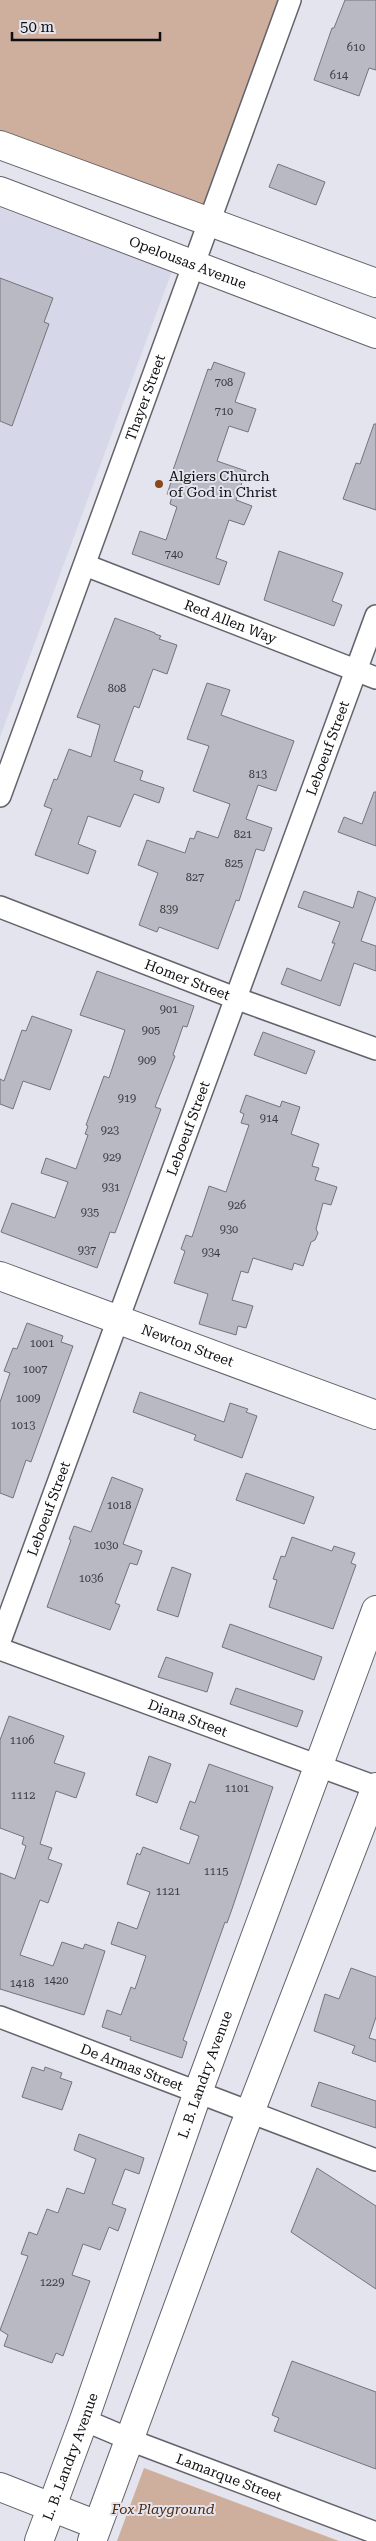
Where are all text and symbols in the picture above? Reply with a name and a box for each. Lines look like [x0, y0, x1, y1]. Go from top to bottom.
scale bar [12, 10, 160, 42]
text: 50 m [20, 18, 55, 36]
house number: 610 [347, 41, 365, 54]
house number: 614 [330, 69, 349, 82]
street label: Opelousas Avenue [127, 233, 249, 292]
street label: Thayer Street [122, 352, 168, 443]
house number: 708 [215, 376, 233, 389]
house number: 710 [215, 405, 233, 418]
place label: Algiers Church of God in Christ [169, 468, 277, 500]
marker: Algiers Church of God in Christ [153, 478, 165, 490]
house number: 740 [165, 548, 183, 561]
street label: Red Allen Way [182, 596, 280, 647]
house number: 808 [108, 682, 126, 695]
street label: Leboeuf Street [303, 699, 352, 798]
house number: 813 [249, 768, 267, 781]
house number: 821 [234, 828, 252, 841]
house number: 825 [225, 857, 243, 870]
house number: 827 [186, 871, 204, 884]
house number: 839 [160, 903, 178, 916]
street label: Homer Street [143, 956, 232, 1003]
house number: 901 [160, 1003, 178, 1016]
house number: 905 [142, 1024, 160, 1037]
house number: 909 [138, 1054, 156, 1067]
street label: Leboeuf Street [163, 1079, 213, 1178]
house number: 919 [118, 1092, 136, 1105]
house number: 914 [260, 1112, 279, 1125]
house number: 923 [101, 1124, 119, 1137]
house number: 929 [103, 1151, 121, 1164]
house number: 931 [102, 1181, 120, 1194]
house number: 926 [228, 1199, 246, 1212]
house number: 935 [81, 1206, 99, 1219]
house number: 930 [220, 1223, 238, 1236]
house number: 937 [78, 1244, 96, 1257]
house number: 934 [202, 1246, 221, 1259]
street label: Newton Street [139, 1321, 236, 1370]
house number: 1001 [30, 1337, 54, 1350]
house number: 1007 [23, 1363, 47, 1376]
house number: 1009 [16, 1392, 40, 1405]
house number: 1013 [11, 1419, 35, 1432]
street label: Leboeuf Street [24, 1459, 73, 1558]
house number: 1018 [107, 1499, 131, 1512]
house number: 1030 [94, 1539, 118, 1552]
house number: 1036 [79, 1572, 103, 1585]
street label: Diana Street [146, 1696, 230, 1740]
house number: 1106 [10, 1734, 34, 1747]
house number: 1101 [225, 1782, 249, 1795]
house number: 1112 [11, 1789, 35, 1802]
house number: 1115 [204, 1865, 228, 1878]
house number: 1121 [156, 1885, 180, 1898]
house number: 1420 [44, 1974, 68, 1987]
house number: 1418 [10, 1977, 34, 1990]
street label: L. B. Landry Avenue [174, 2008, 235, 2141]
street label: De Armas Street [78, 2040, 185, 2094]
house number: 1229 [40, 2276, 64, 2289]
street label: L. B. Landry Avenue [39, 2390, 101, 2523]
street label: Lamarque Street [174, 2450, 284, 2505]
park label: Fox Playground [110, 2501, 215, 2517]

